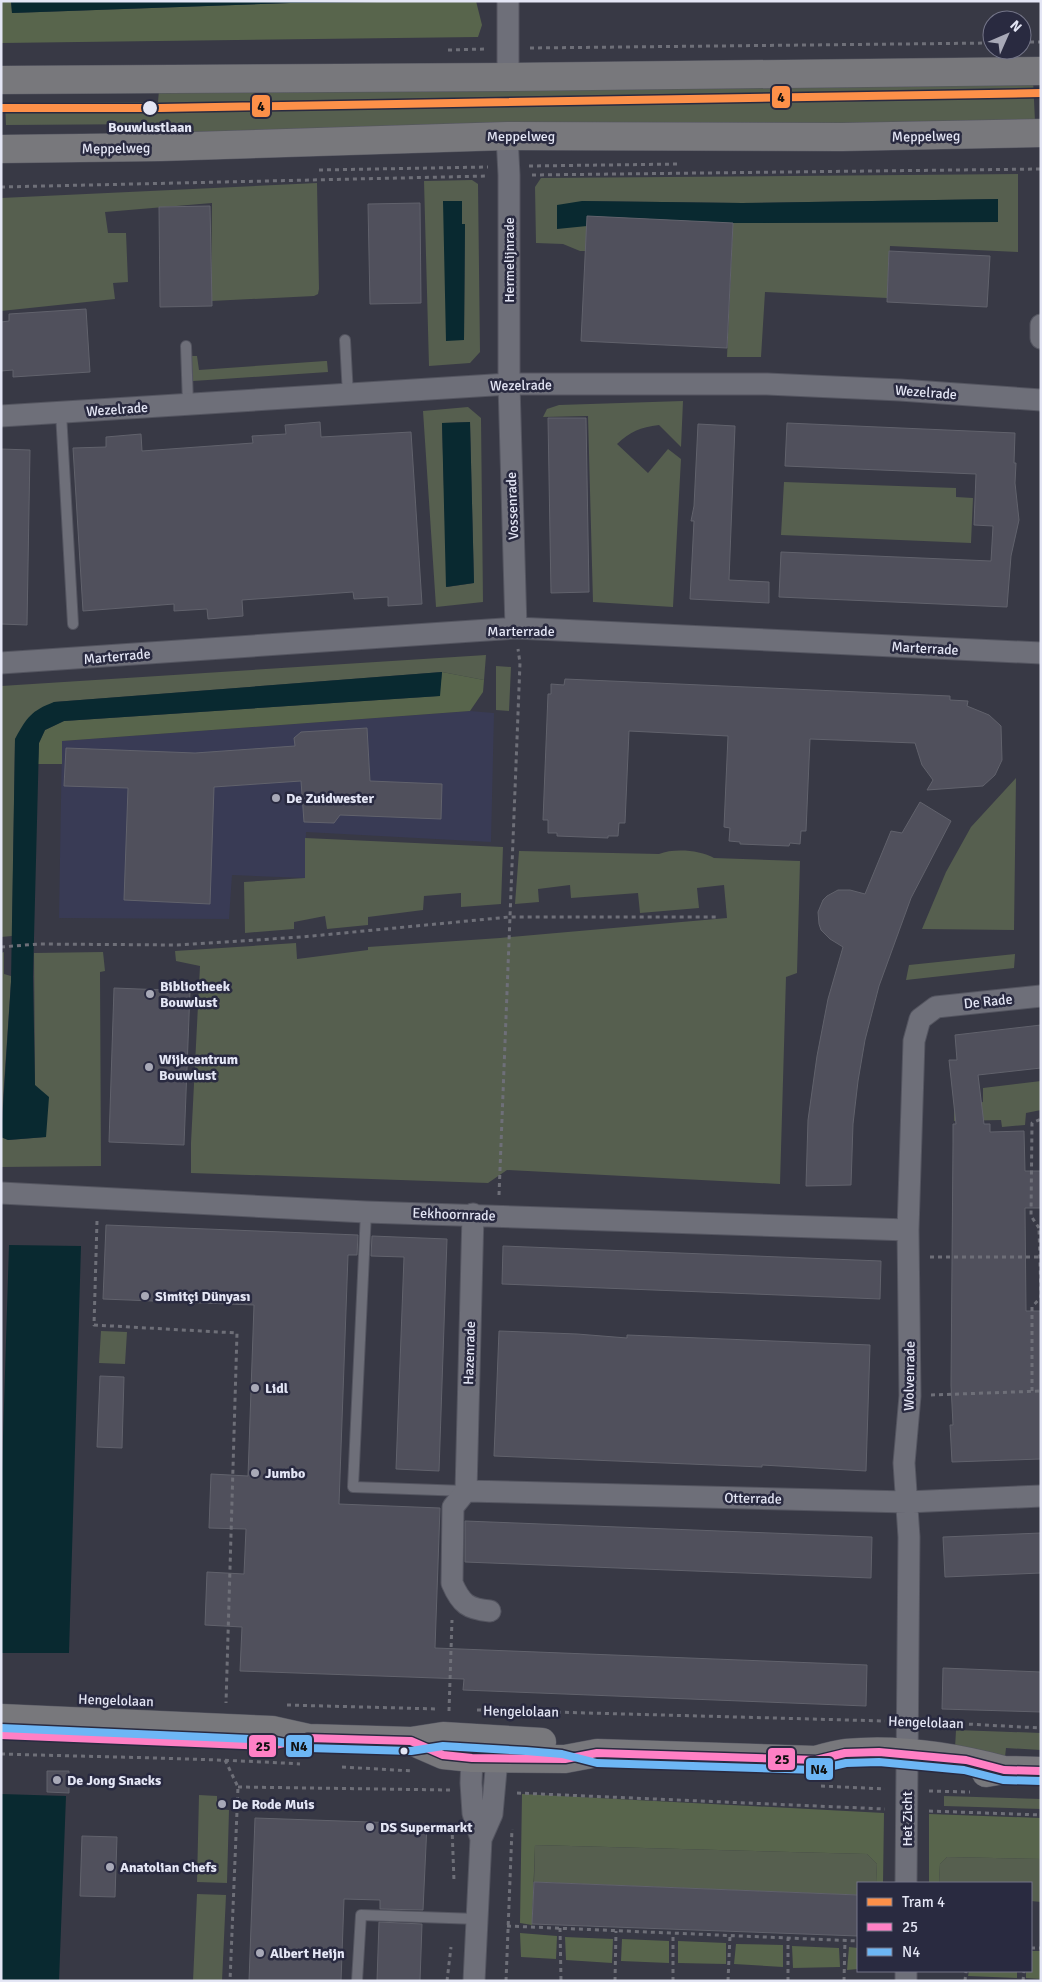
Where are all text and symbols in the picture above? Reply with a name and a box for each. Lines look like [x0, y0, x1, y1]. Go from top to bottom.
north arrow [982, 10, 1032, 60]
text: N [1006, 17, 1025, 36]
line badge: 4 [771, 85, 791, 109]
text: 4 [777, 89, 785, 106]
line badge: 4 [251, 94, 271, 118]
text: 4 [257, 98, 265, 115]
marker: Bouwlustlaan [141, 99, 159, 117]
place label: Bouwlustlaan [108, 119, 192, 136]
street label: Meppelweg [892, 127, 960, 146]
street label: Meppelweg [487, 128, 555, 145]
street label: Meppelweg [82, 139, 150, 158]
street label: Hermelijnrade [501, 217, 518, 303]
street label: Wezelrade [490, 376, 552, 395]
street label: Wezelrade [894, 382, 958, 403]
street label: Wezelrade [85, 399, 149, 420]
street label: Vossenrade [503, 472, 522, 540]
street label: Marterrade [487, 623, 555, 640]
street label: Marterrade [891, 638, 959, 659]
street label: Marterrade [83, 645, 151, 668]
place label: De Zuidwester [286, 790, 374, 807]
marker: De Zuidwester [270, 792, 282, 804]
place label: Bibliotheek Bouwlust [160, 978, 231, 1011]
marker: Bibliotheek Bouwlust [144, 988, 156, 1000]
street label: De Rade [963, 990, 1013, 1013]
place label: Wijkcentrum Bouwlust [159, 1051, 238, 1084]
marker: Wijkcentrum Bouwlust [143, 1061, 155, 1073]
street label: Eekhoornrade [412, 1205, 496, 1224]
place label: Simitçi Dünyası [155, 1288, 251, 1305]
marker: Simitçi Dünyası [139, 1290, 151, 1302]
street label: Hazenrade [460, 1321, 479, 1385]
street label: Wolvenrade [900, 1341, 919, 1411]
place label: Lidl [265, 1380, 289, 1397]
marker: Lidl [249, 1382, 261, 1394]
place label: Jumbo [265, 1465, 305, 1482]
marker: Jumbo [249, 1467, 261, 1479]
street label: Otterrade [724, 1489, 782, 1508]
street label: Hengelolaan [78, 1691, 154, 1710]
street label: Hengelolaan [483, 1702, 559, 1721]
street label: Hengelolaan [888, 1713, 964, 1732]
line badge: 25 [248, 1734, 277, 1758]
line badge: N4 [285, 1734, 313, 1758]
text: 25 [255, 1738, 271, 1755]
text: N4 [290, 1738, 308, 1755]
unlabelled marker [399, 1746, 409, 1756]
line badge: 25 [767, 1747, 796, 1771]
text: 25 [774, 1751, 790, 1768]
line badge: N4 [805, 1757, 834, 1781]
text: N4 [810, 1761, 828, 1778]
place label: De Jong Snacks [67, 1772, 161, 1789]
marker: De Jong Snacks [51, 1774, 63, 1786]
street label: Het Zicht [899, 1791, 916, 1847]
place label: De Rode Muis [232, 1796, 314, 1813]
marker: De Rode Muis [216, 1798, 228, 1810]
place label: DS Supermarkt [380, 1819, 473, 1836]
marker: DS Supermarkt [364, 1821, 376, 1833]
place label: Anatolian Chefs [120, 1859, 217, 1876]
marker: Anatolian Chefs [104, 1861, 116, 1873]
legend [857, 1882, 1032, 1972]
text: Tram 4 [902, 1893, 945, 1911]
text: 25 [902, 1918, 918, 1936]
text: N4 [902, 1943, 920, 1961]
place label: Albert Heijn [270, 1945, 345, 1962]
marker: Albert Heijn [254, 1947, 266, 1959]

